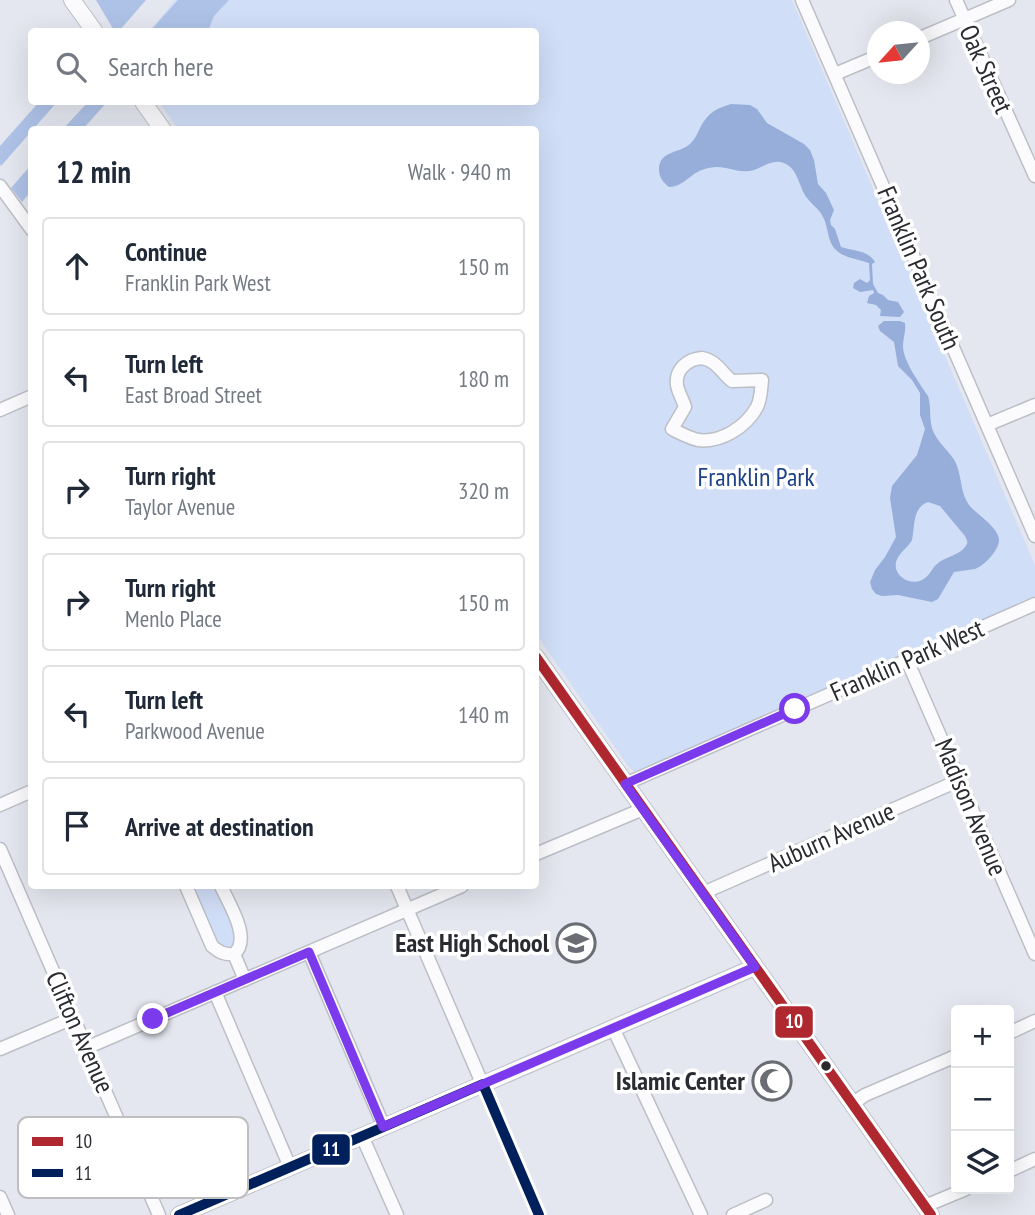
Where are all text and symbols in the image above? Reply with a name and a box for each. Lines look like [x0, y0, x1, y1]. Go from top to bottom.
street label: Oak Street [952, 19, 1021, 118]
north arrow [867, 21, 930, 84]
search box [28, 28, 539, 105]
icon: search [52, 48, 90, 86]
text: Search here [108, 50, 214, 83]
text: 12 min [56, 152, 131, 191]
text: Walk · 940 m [408, 157, 511, 186]
street label: Franklin Park South [870, 181, 969, 354]
text: Continue [125, 235, 207, 268]
icon: ahead [58, 247, 96, 285]
text: 150 m [458, 252, 509, 281]
text: Franklin Park West [125, 268, 271, 297]
text: Turn left [125, 347, 203, 380]
icon: left [58, 359, 96, 397]
text: 180 m [458, 364, 509, 393]
text: East Broad Street [125, 380, 262, 409]
text: Turn right [125, 459, 216, 492]
park label: Franklin Park [697, 460, 815, 493]
icon: right [58, 471, 96, 509]
text: 320 m [458, 476, 509, 505]
text: Taylor Avenue [125, 492, 235, 521]
text: Turn right [125, 571, 216, 604]
icon: right [58, 583, 96, 621]
text: 150 m [458, 588, 509, 617]
text: Menlo Place [125, 604, 222, 633]
street label: Franklin Park West [825, 611, 989, 708]
text: Turn left [125, 683, 203, 716]
route start [779, 693, 810, 724]
icon: left [58, 695, 96, 733]
text: 140 m [458, 700, 509, 729]
text: Parkwood Avenue [125, 716, 265, 745]
street label: Madison Avenue [928, 733, 1015, 880]
street label: Auburn Avenue [762, 794, 899, 879]
icon: arrive [58, 807, 96, 845]
text: Arrive at destination [125, 810, 314, 843]
school or university icon: East High School [555, 922, 597, 964]
place label: East High School [395, 926, 550, 959]
street label: Clifton Avenue [39, 966, 122, 1098]
route end [137, 1003, 168, 1034]
line badge: 10 [774, 1005, 814, 1039]
map controls [951, 1005, 1014, 1194]
button: + [951, 1005, 1014, 1068]
text: 10 [785, 1009, 803, 1033]
unlabelled marker [819, 1059, 833, 1073]
mosque icon: Islamic Center [751, 1060, 793, 1102]
place label: Islamic Center [616, 1064, 745, 1097]
button: − [951, 1068, 1014, 1131]
legend [18, 1117, 248, 1198]
text: 10 [75, 1129, 92, 1153]
button: layers [951, 1131, 1014, 1194]
line badge: 11 [311, 1133, 351, 1166]
text: 11 [322, 1137, 340, 1161]
text: 11 [75, 1161, 92, 1185]

